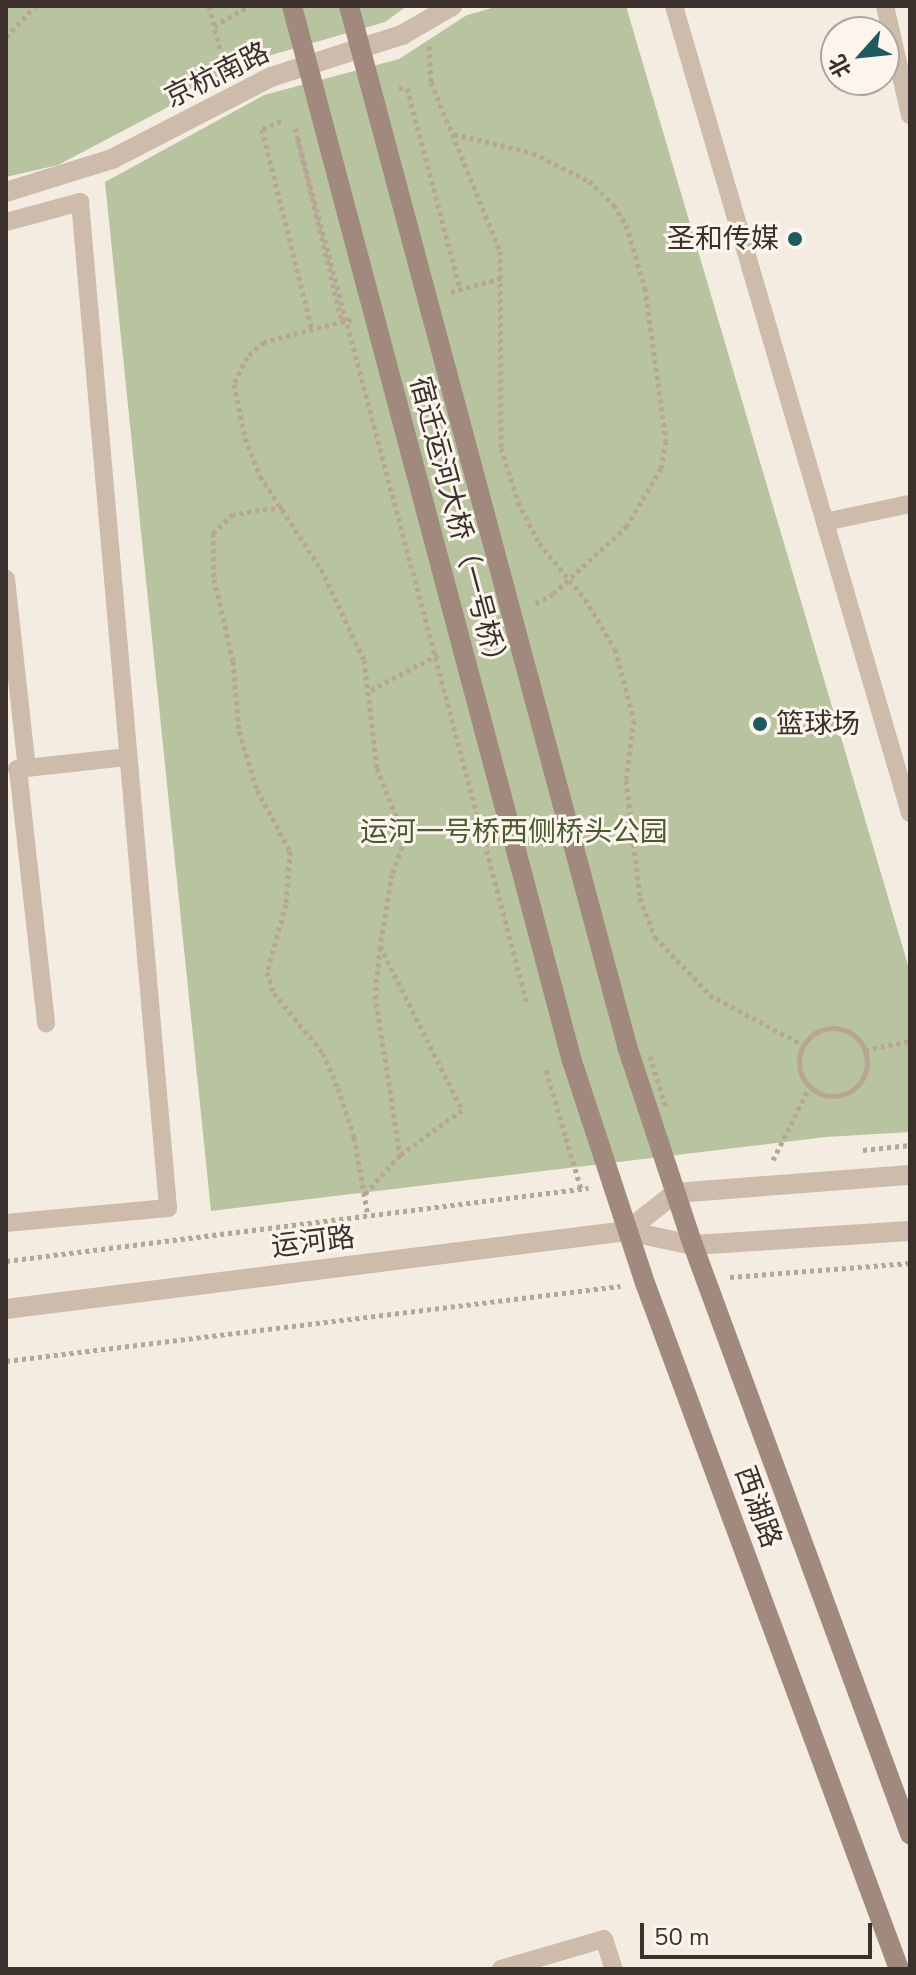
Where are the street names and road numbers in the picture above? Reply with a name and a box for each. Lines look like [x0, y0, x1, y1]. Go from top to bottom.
street label: 京杭南路 [159, 35, 275, 115]
street label: 宿迁运河大桥（一号桥） [403, 373, 515, 679]
street label: 运河路 [269, 1220, 357, 1264]
street label: 西湖路 [728, 1462, 788, 1552]

